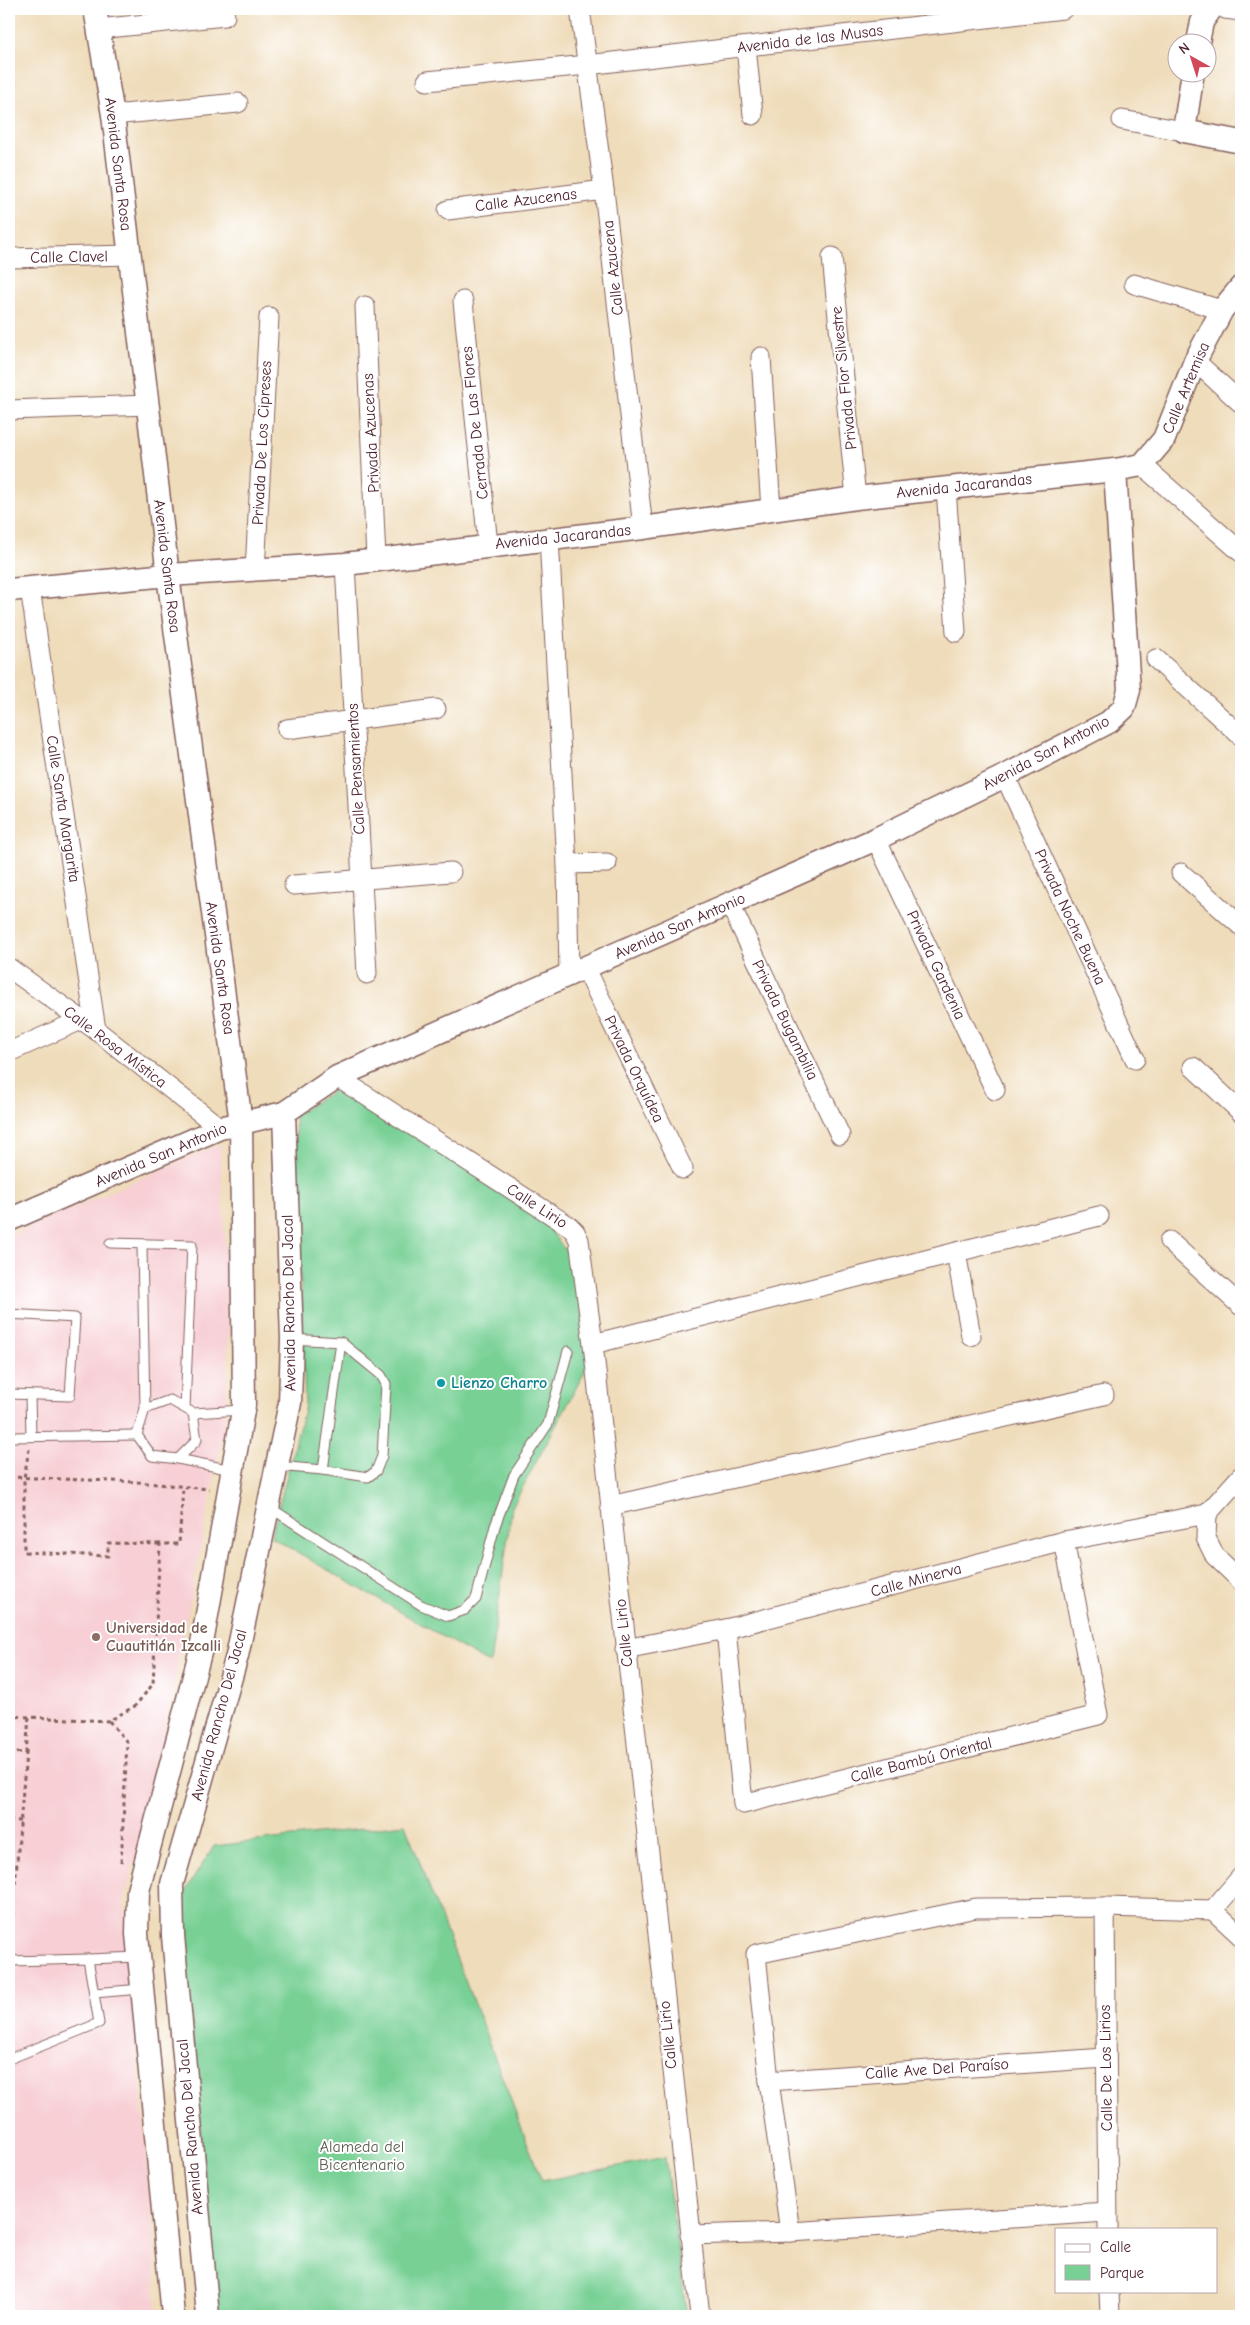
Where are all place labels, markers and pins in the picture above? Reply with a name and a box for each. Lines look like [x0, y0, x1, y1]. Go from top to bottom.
place label: Lienzo Charro [451, 1374, 547, 1392]
marker: Lienzo Charro [435, 1377, 447, 1389]
place label: Universidad de Cuautitlán Izcalli [106, 1619, 221, 1655]
marker: Universidad de Cuautitlán Izcalli [90, 1631, 102, 1643]

